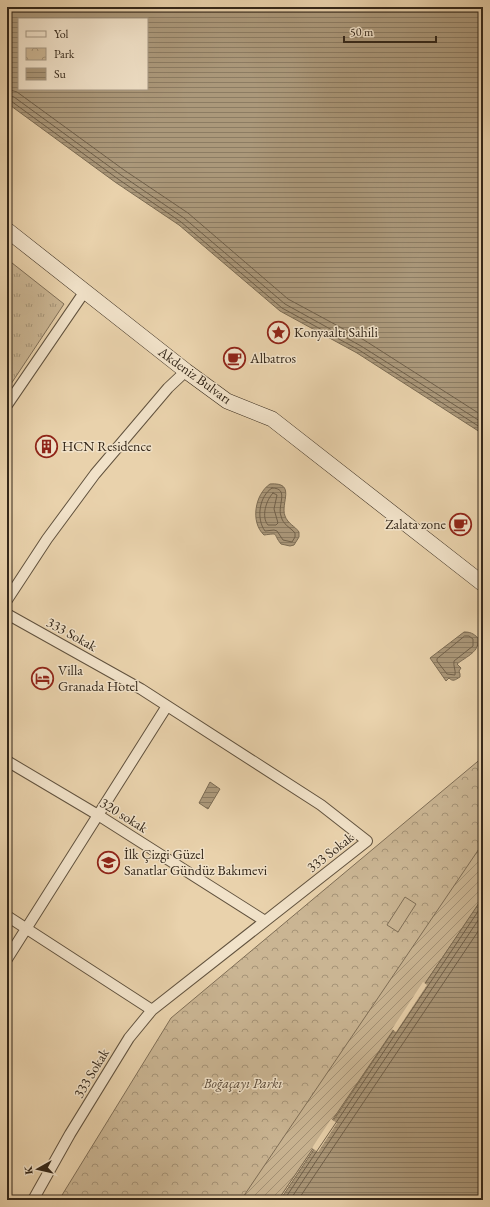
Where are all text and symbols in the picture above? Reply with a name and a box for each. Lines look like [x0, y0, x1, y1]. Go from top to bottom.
legend [18, 18, 148, 90]
scale bar [344, 18, 436, 44]
text: 50 m [350, 24, 374, 40]
text: Yol [54, 26, 68, 42]
text: Park [54, 46, 75, 62]
text: Su [54, 66, 67, 82]
place icon: Konyaaltı Sahili [265, 319, 291, 345]
place label: Konyaaltı Sahili [294, 323, 378, 341]
street label: Akdeniz Bulvarı [154, 342, 236, 408]
cafe icon: Albatros [222, 345, 248, 371]
place label: Albatros [249, 349, 297, 367]
building icon: HCN Residence [34, 433, 60, 459]
place label: HCN Residence [62, 437, 152, 455]
cafe icon: Zalata zone [448, 511, 474, 537]
place label: Zalata zone [385, 515, 447, 533]
street label: 333 Sokak [44, 613, 101, 655]
place label: Villa Granada Hotel [58, 661, 139, 695]
hotel icon: Villa Granada Hotel [30, 665, 56, 691]
street label: 320 sokak [97, 793, 152, 837]
street label: 333 Sokak [303, 828, 358, 876]
place label: İlk Çizgi Güzel Sanatlar Gündüz Bakımevi [124, 845, 268, 879]
school or university icon: İlk Çizgi Güzel Sanatlar Gündüz Bakımevi [96, 849, 122, 875]
street label: 333 Sokak [69, 1044, 113, 1101]
park label: Boğaçayı Parkı [203, 1074, 282, 1092]
north arrow [18, 1149, 58, 1189]
text: K [20, 1165, 36, 1176]

